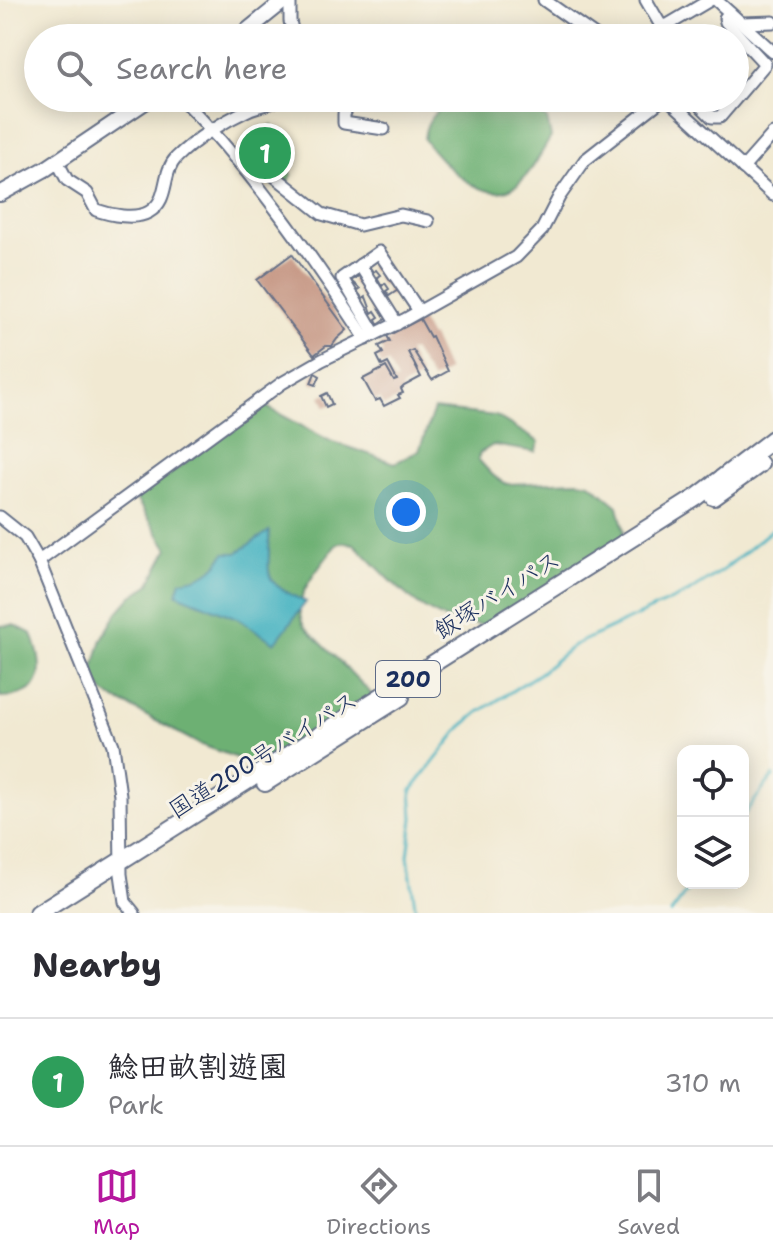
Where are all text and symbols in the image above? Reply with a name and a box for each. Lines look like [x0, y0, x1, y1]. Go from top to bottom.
search box [24, 24, 749, 112]
icon: search [52, 46, 96, 90]
text: Search here [116, 48, 287, 89]
pin: 1 [239, 123, 291, 183]
your location [386, 492, 426, 532]
street label: 飯塚バイパス [428, 543, 566, 647]
road number: 200 [376, 661, 440, 697]
street label: 国道200号バイパス [163, 684, 363, 826]
map controls [677, 745, 749, 889]
button: locate [677, 745, 749, 817]
button: layers [677, 817, 749, 889]
text: Nearby [32, 942, 162, 988]
text: 鯰田畝割遊園 [108, 1046, 288, 1087]
text: 1 [52, 1065, 64, 1100]
text: 310 m [665, 1065, 741, 1100]
text: Park [108, 1087, 164, 1122]
tab: Map [93, 1164, 140, 1241]
tab: Directions [326, 1164, 431, 1241]
tab: Saved [617, 1164, 680, 1241]

